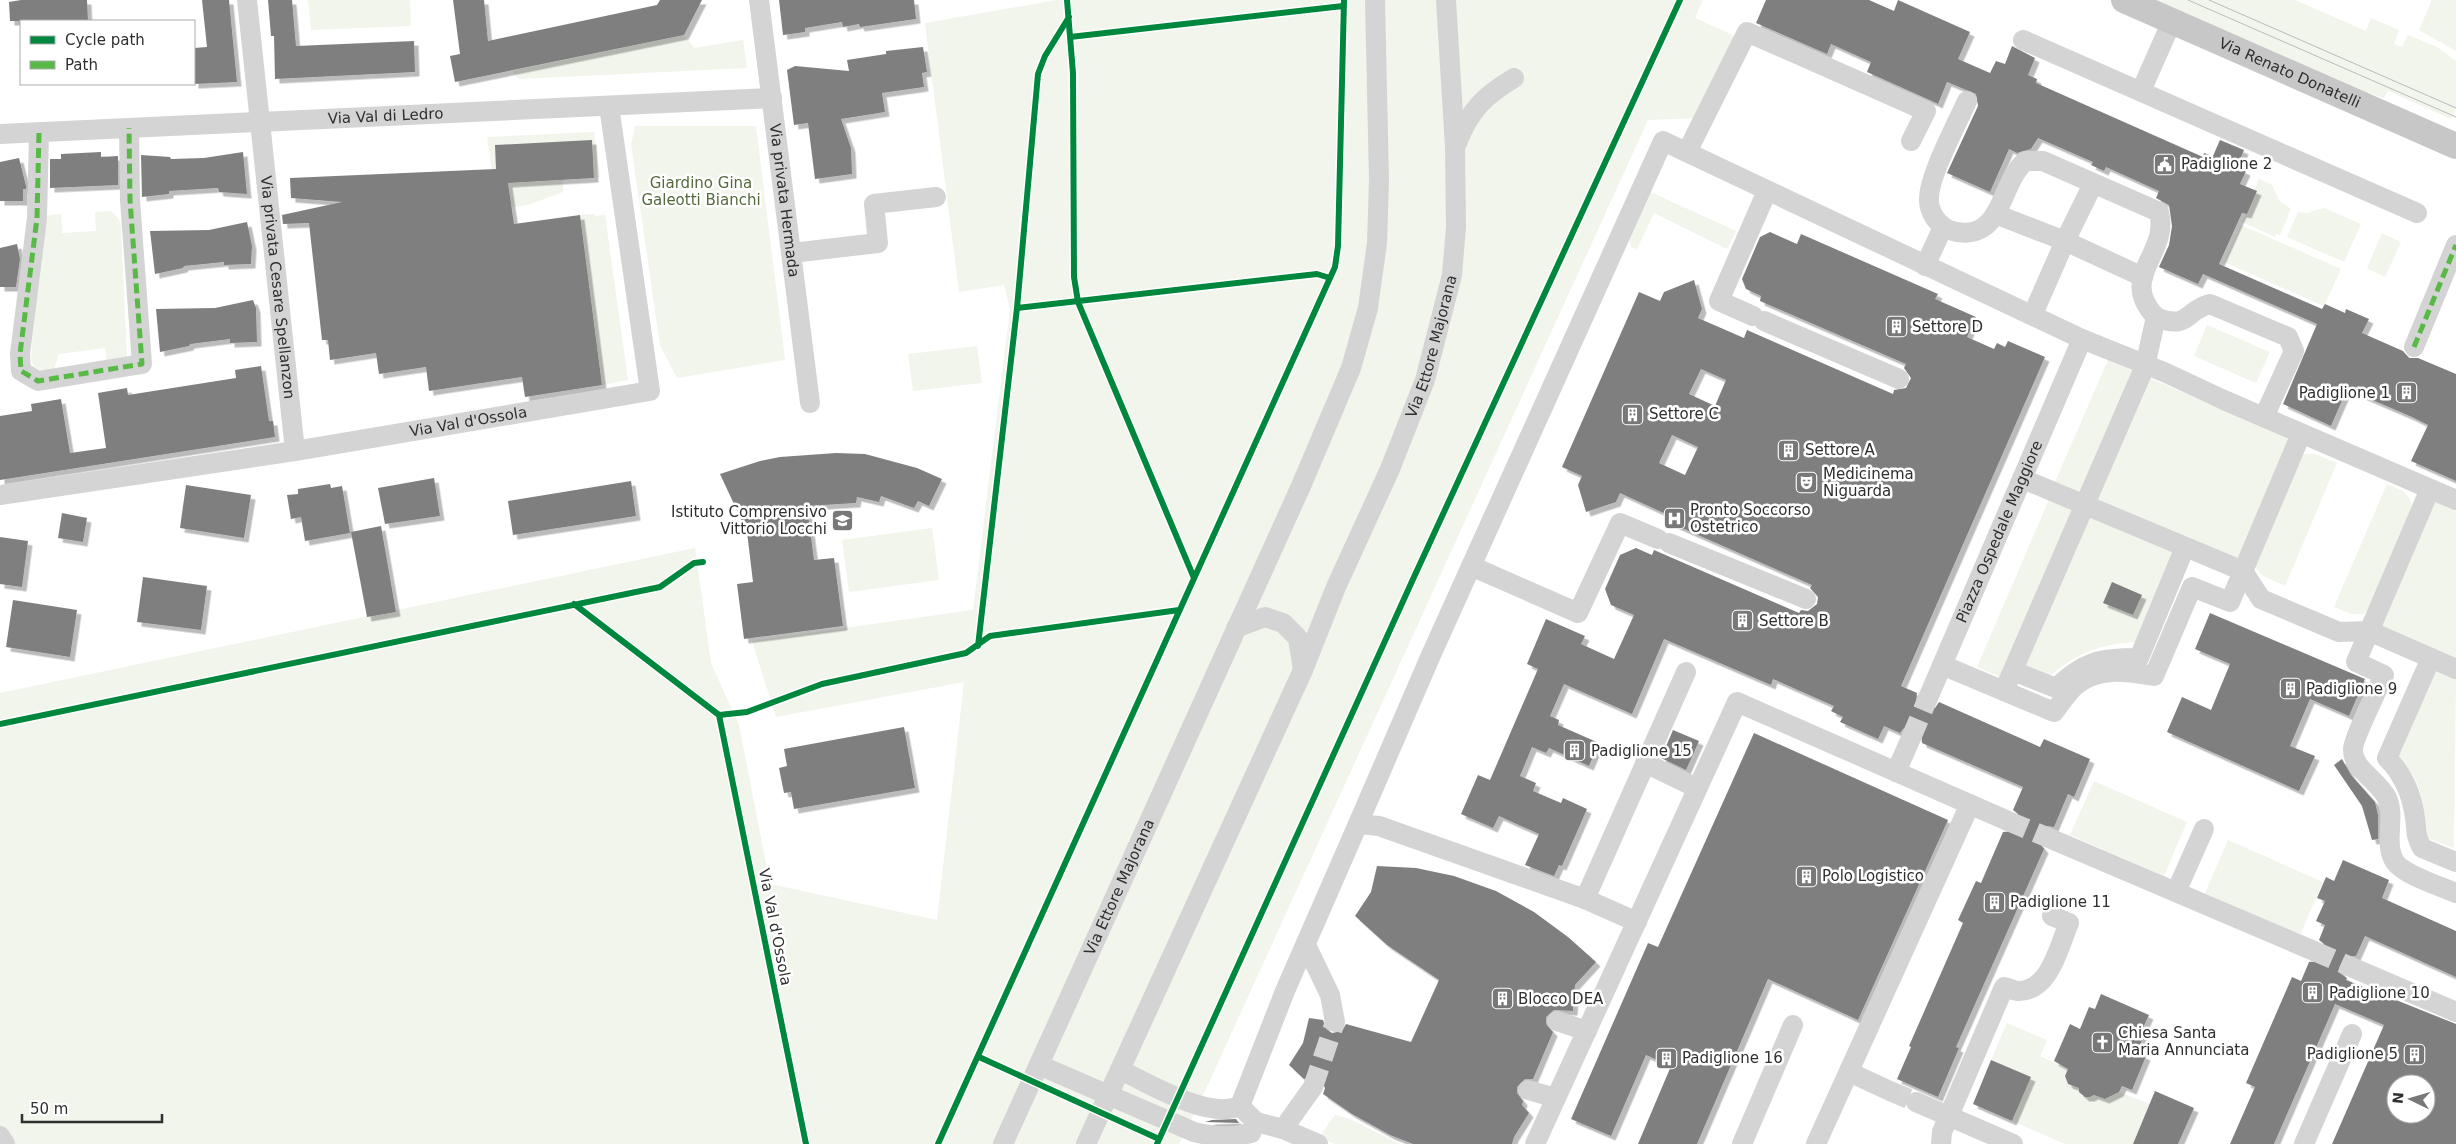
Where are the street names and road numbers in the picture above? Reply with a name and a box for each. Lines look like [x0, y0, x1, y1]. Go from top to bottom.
street label: Via Renato Donatelli [2216, 34, 2363, 112]
street label: Via Val di Ledro [327, 104, 444, 128]
street label: Via privata Hermada [766, 122, 803, 278]
street label: Via privata Cesare Spellanzon [257, 175, 298, 400]
street label: Via Ettore Majorana [1402, 273, 1461, 421]
street label: Via Val d'Ossola [408, 403, 528, 441]
street label: Piazza Ospedale Maggiore [1952, 438, 2046, 626]
street label: Via Ettore Majorana [1081, 816, 1158, 958]
street label: Via Val d'Ossola [755, 867, 795, 987]

